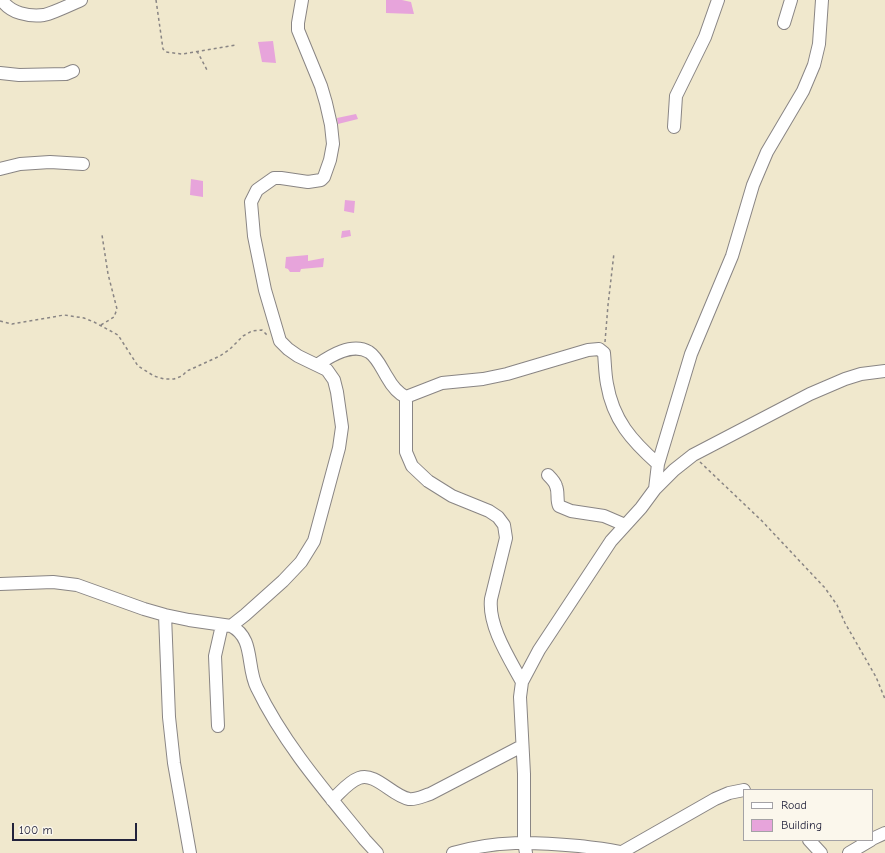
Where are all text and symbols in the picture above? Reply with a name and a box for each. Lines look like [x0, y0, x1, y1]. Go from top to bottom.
legend [743, 789, 873, 841]
text: Road [781, 798, 807, 812]
scale bar [14, 815, 139, 841]
text: Building [781, 818, 822, 832]
text: 100 m [19, 823, 52, 837]

